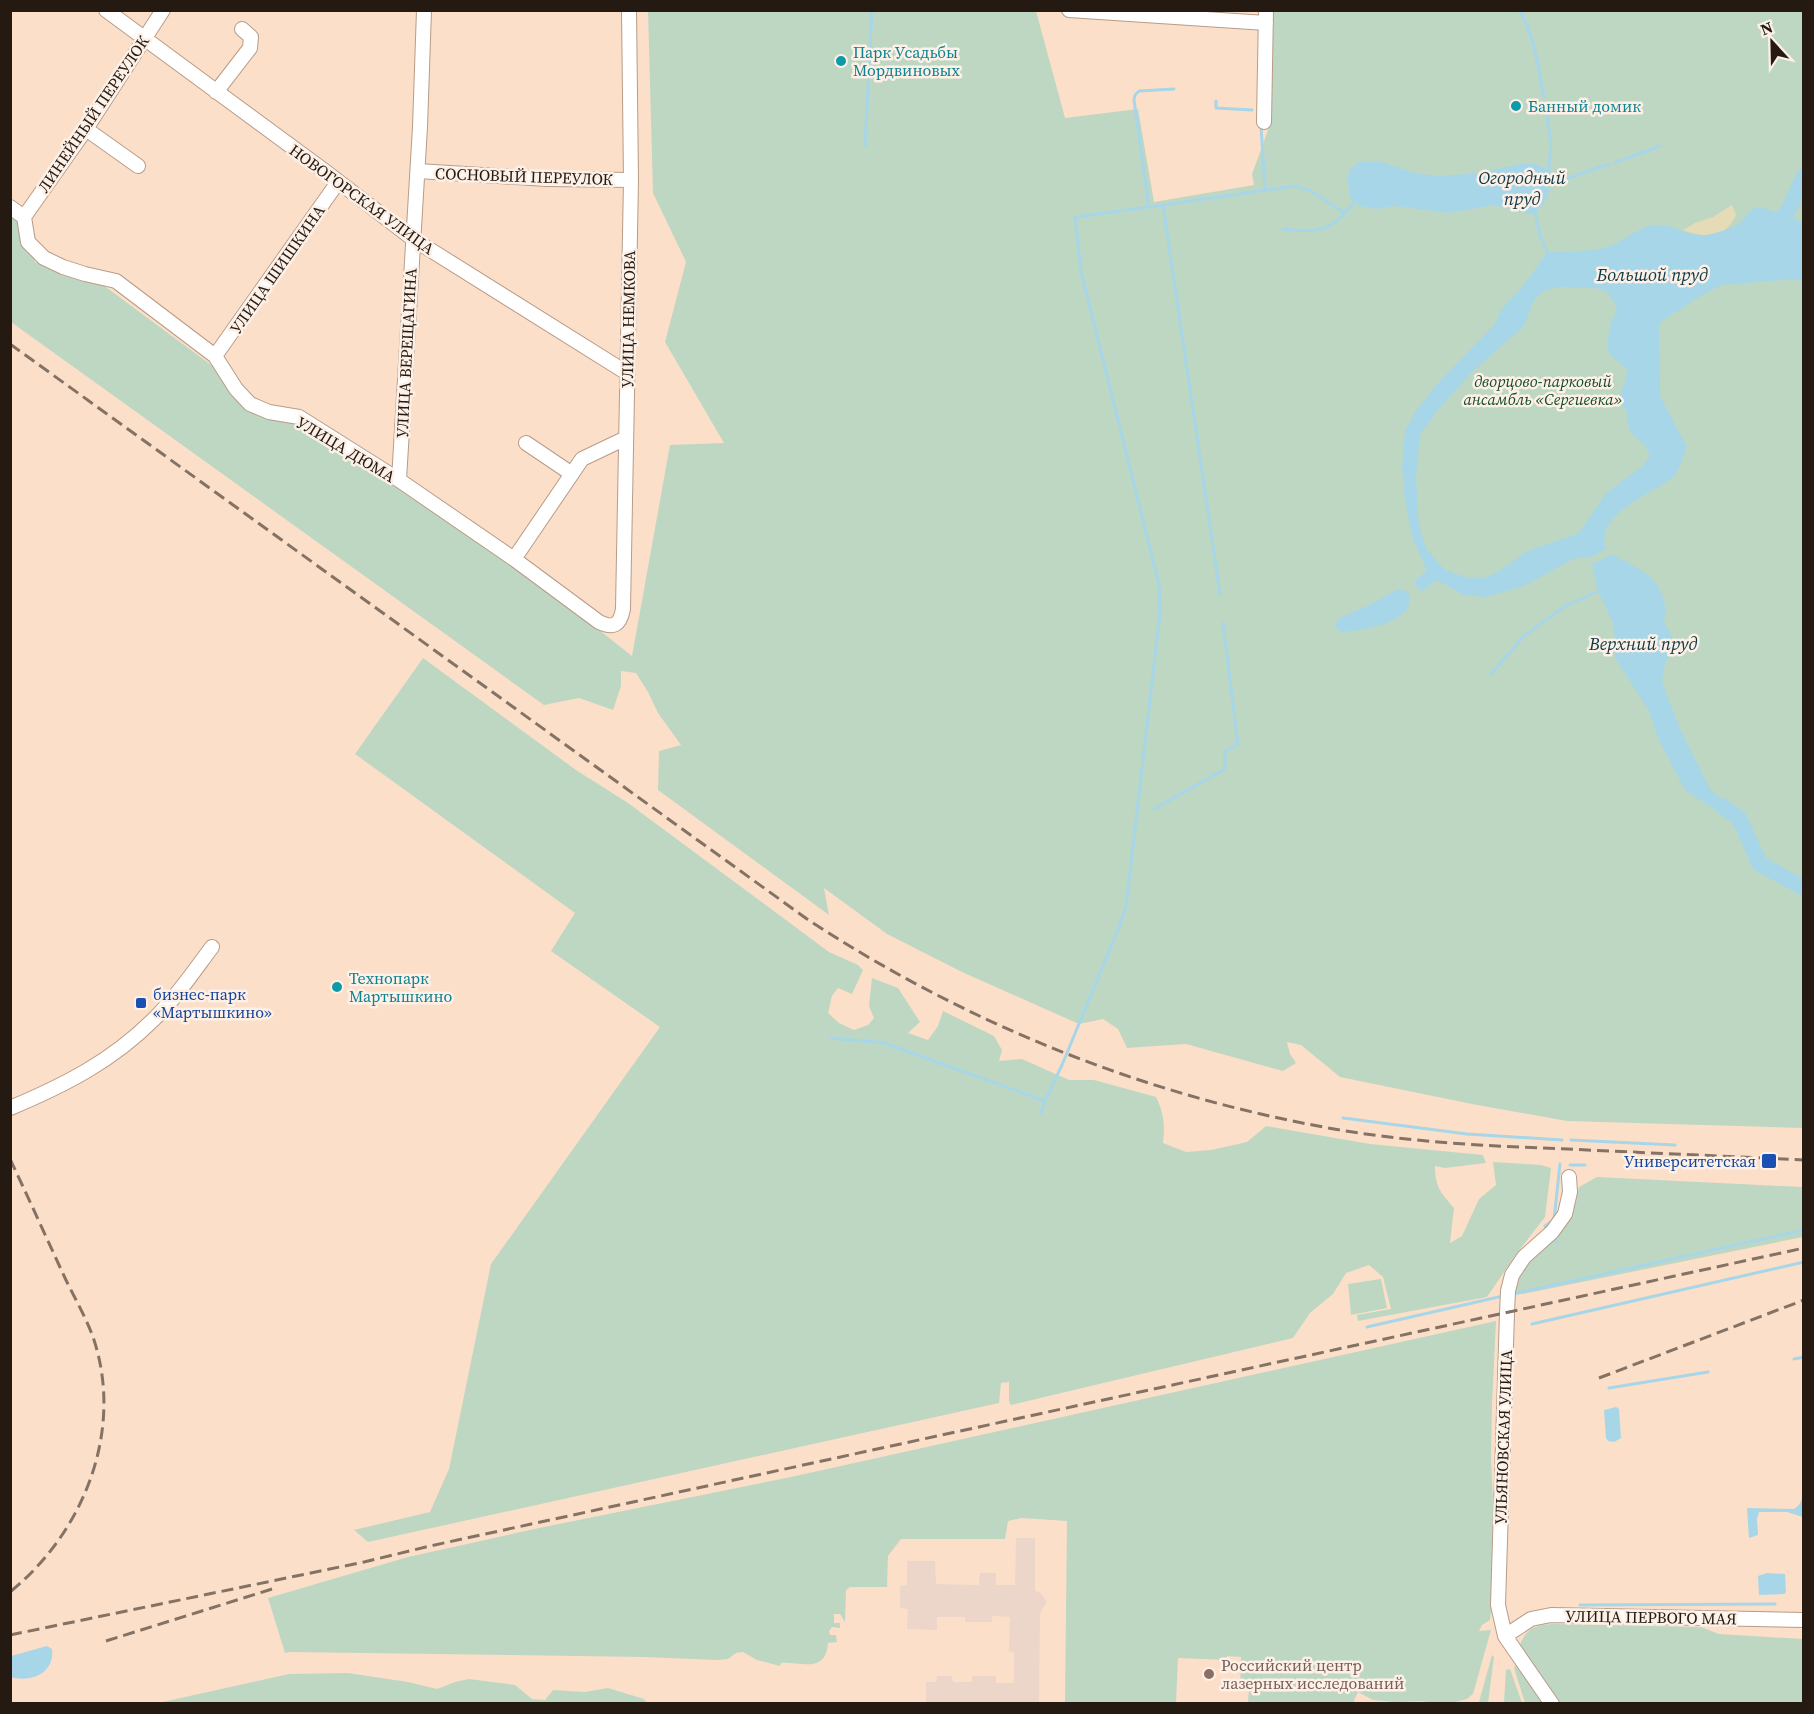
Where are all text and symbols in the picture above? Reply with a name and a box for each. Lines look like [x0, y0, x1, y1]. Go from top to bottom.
north arrow [1742, 12, 1802, 72]
text: N [1757, 16, 1776, 40]
street label: ЛИНЕЙНЫЙ ПЕРЕУЛОК [32, 31, 154, 197]
place label: Парк Усадьбы Мордвиновых [853, 41, 960, 81]
marker: Парк Усадьбы Мордвиновых [834, 54, 848, 68]
place label: Банный домик [1528, 95, 1641, 117]
marker: Банный домик [1509, 99, 1523, 113]
street label: НОВОГОРСКАЯ УЛИЦА [285, 139, 439, 259]
street label: СОСНОВЫЙ ПЕРЕУЛОК [435, 162, 614, 190]
water label: Огородный пруд [1478, 165, 1566, 211]
street label: УЛИЦА ШИШКИНА [224, 200, 330, 338]
street label: УЛИЦА НЕМКОВА [616, 250, 640, 388]
water label: Большой пруд [1595, 262, 1708, 287]
street label: УЛИЦА ВЕРЕЩАГИНА [391, 267, 421, 439]
park label: дворцово-парковый ансамбль «Сергиевка» [1463, 370, 1623, 410]
street label: УЛИЦА ДЮМА [292, 411, 400, 487]
water label: Верхний пруд [1588, 631, 1698, 656]
place label: Технопарк Мартышкино [349, 967, 453, 1007]
marker: Технопарк Мартышкино [330, 980, 344, 994]
place label: бизнес-парк «Мартышкино» [153, 983, 272, 1023]
marker: бизнес-парк «Мартышкино» [134, 996, 148, 1010]
place label: Университетская [1624, 1150, 1756, 1172]
marker: Университетская [1760, 1152, 1778, 1170]
street label: УЛЬЯНОВСКАЯ УЛИЦА [1489, 1349, 1517, 1525]
street label: УЛИЦА ПЕРВОГО МАЯ [1565, 1605, 1737, 1629]
place label: Российский центр лазерных исследований [1221, 1654, 1404, 1694]
marker: Российский центр лазерных исследований [1202, 1667, 1216, 1681]

